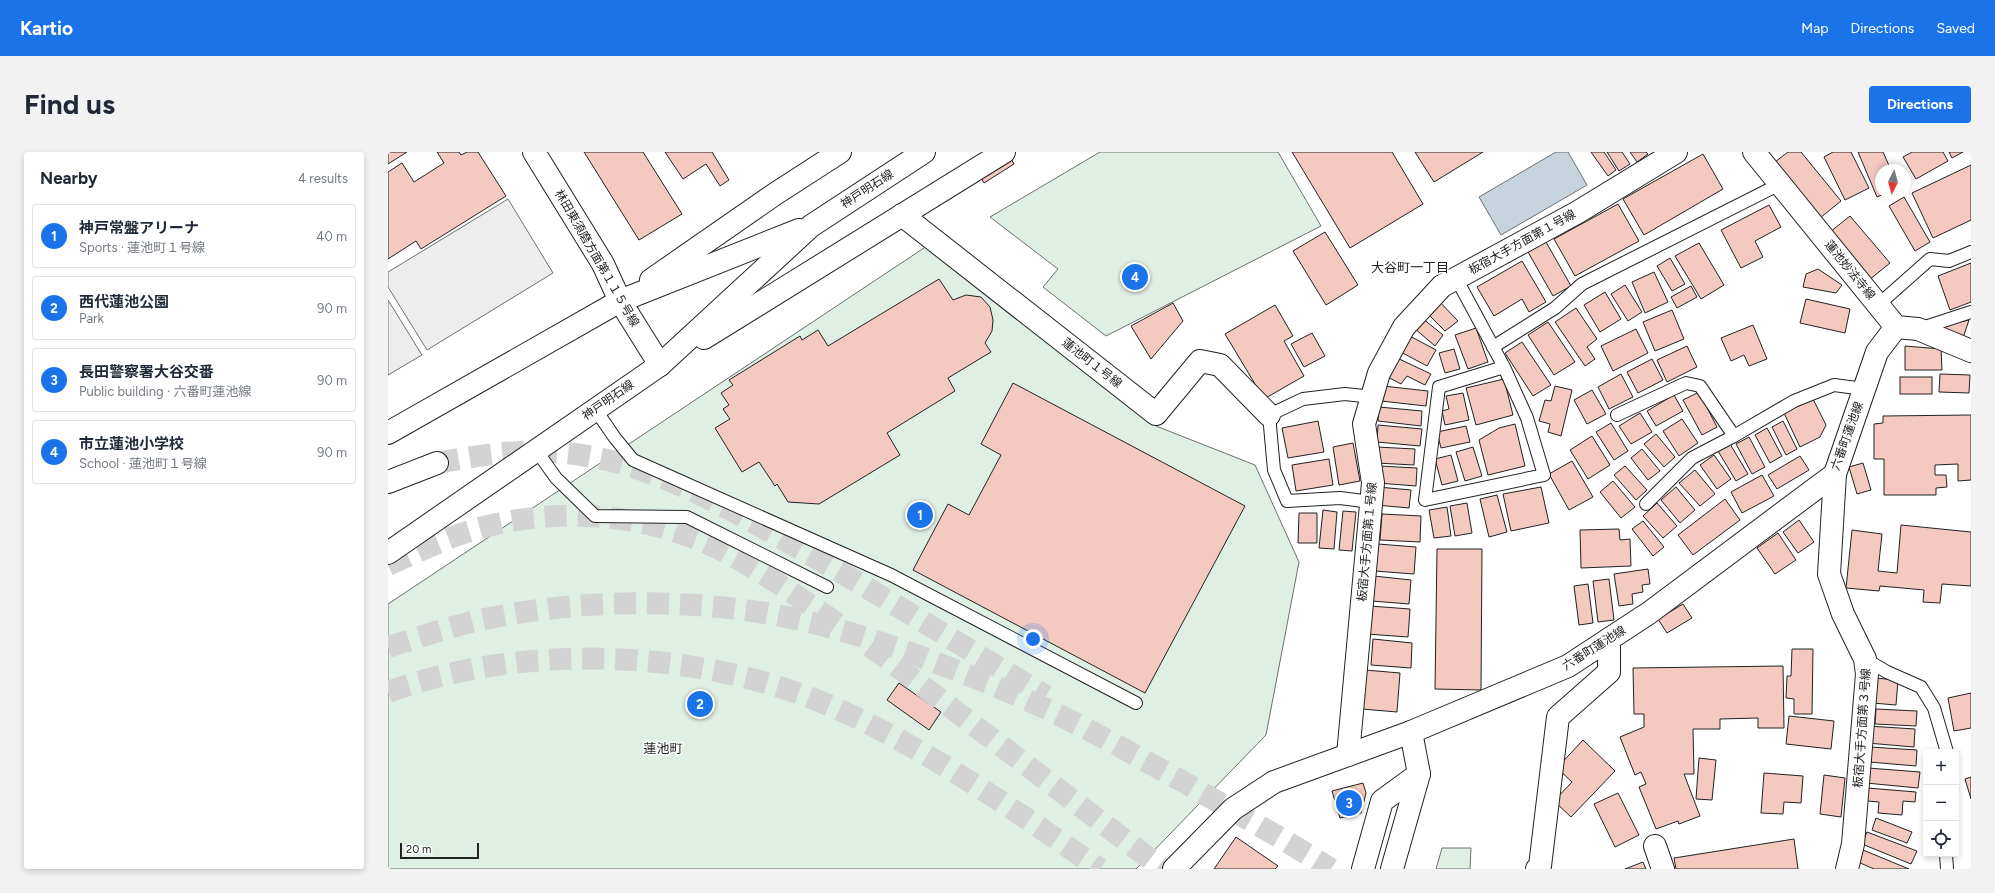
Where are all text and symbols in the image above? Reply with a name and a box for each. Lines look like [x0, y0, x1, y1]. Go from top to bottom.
text: Kartio [20, 17, 73, 40]
text: Map [1801, 20, 1829, 37]
text: Directions [1851, 20, 1914, 37]
text: Saved [1936, 20, 1975, 37]
button: Directions [1869, 86, 1971, 123]
text: Find us [24, 87, 115, 121]
north arrow [1875, 164, 1911, 200]
street label: 神戸明石線 [838, 167, 896, 211]
text: Nearby [40, 168, 98, 188]
text: 4 results [298, 171, 348, 186]
street label: 林田東須磨方面第１１５号線 [552, 187, 642, 329]
street label: 板宿大手方面第１号線 [1466, 207, 1578, 277]
text: 神戸常盤アリーナ [79, 219, 199, 237]
text: 1 [51, 229, 57, 244]
text: 40 m [316, 229, 347, 244]
street label: 蓮池妙法寺線 [1822, 238, 1878, 302]
text: Sports · 蓮池町１号線 [79, 240, 205, 255]
district label: 大谷町一丁目 [1371, 260, 1449, 275]
pin: 4 [1122, 262, 1148, 292]
text: 西代蓮池公園 [79, 293, 169, 311]
text: 2 [50, 301, 58, 316]
text: 90 m [317, 301, 347, 316]
text: Park [79, 311, 104, 326]
street label: 蓮池町１号線 [1059, 335, 1125, 391]
text: 長田警察署大谷交番 [79, 363, 214, 381]
text: 3 [50, 373, 58, 388]
text: 90 m [317, 373, 347, 388]
street label: 神戸明石線 [579, 377, 637, 423]
text: Public building · 六番町蓮池線 [79, 384, 251, 399]
street label: 六番町蓮池線 [1828, 400, 1866, 472]
text: 市立蓮池小学校 [79, 435, 184, 453]
text: 4 [50, 445, 58, 460]
text: 90 m [317, 445, 347, 460]
text: School · 蓮池町１号線 [79, 456, 207, 471]
street label: 板宿大手方面第１号線 [1355, 482, 1379, 602]
pin: 1 [907, 500, 933, 530]
street label: 六番町蓮池線 [1560, 623, 1628, 673]
your location [1023, 629, 1043, 649]
street label: 板宿大手方面第３号線 [1851, 668, 1873, 788]
pin: 2 [687, 689, 713, 719]
district label: 蓮池町 [643, 741, 683, 756]
map controls [1923, 749, 1959, 857]
button: + [1923, 749, 1959, 785]
button: − [1923, 785, 1959, 821]
pin: 3 [1336, 788, 1362, 818]
button: locate [1923, 821, 1959, 857]
scale bar [400, 841, 479, 860]
text: 20 m [406, 843, 431, 856]

